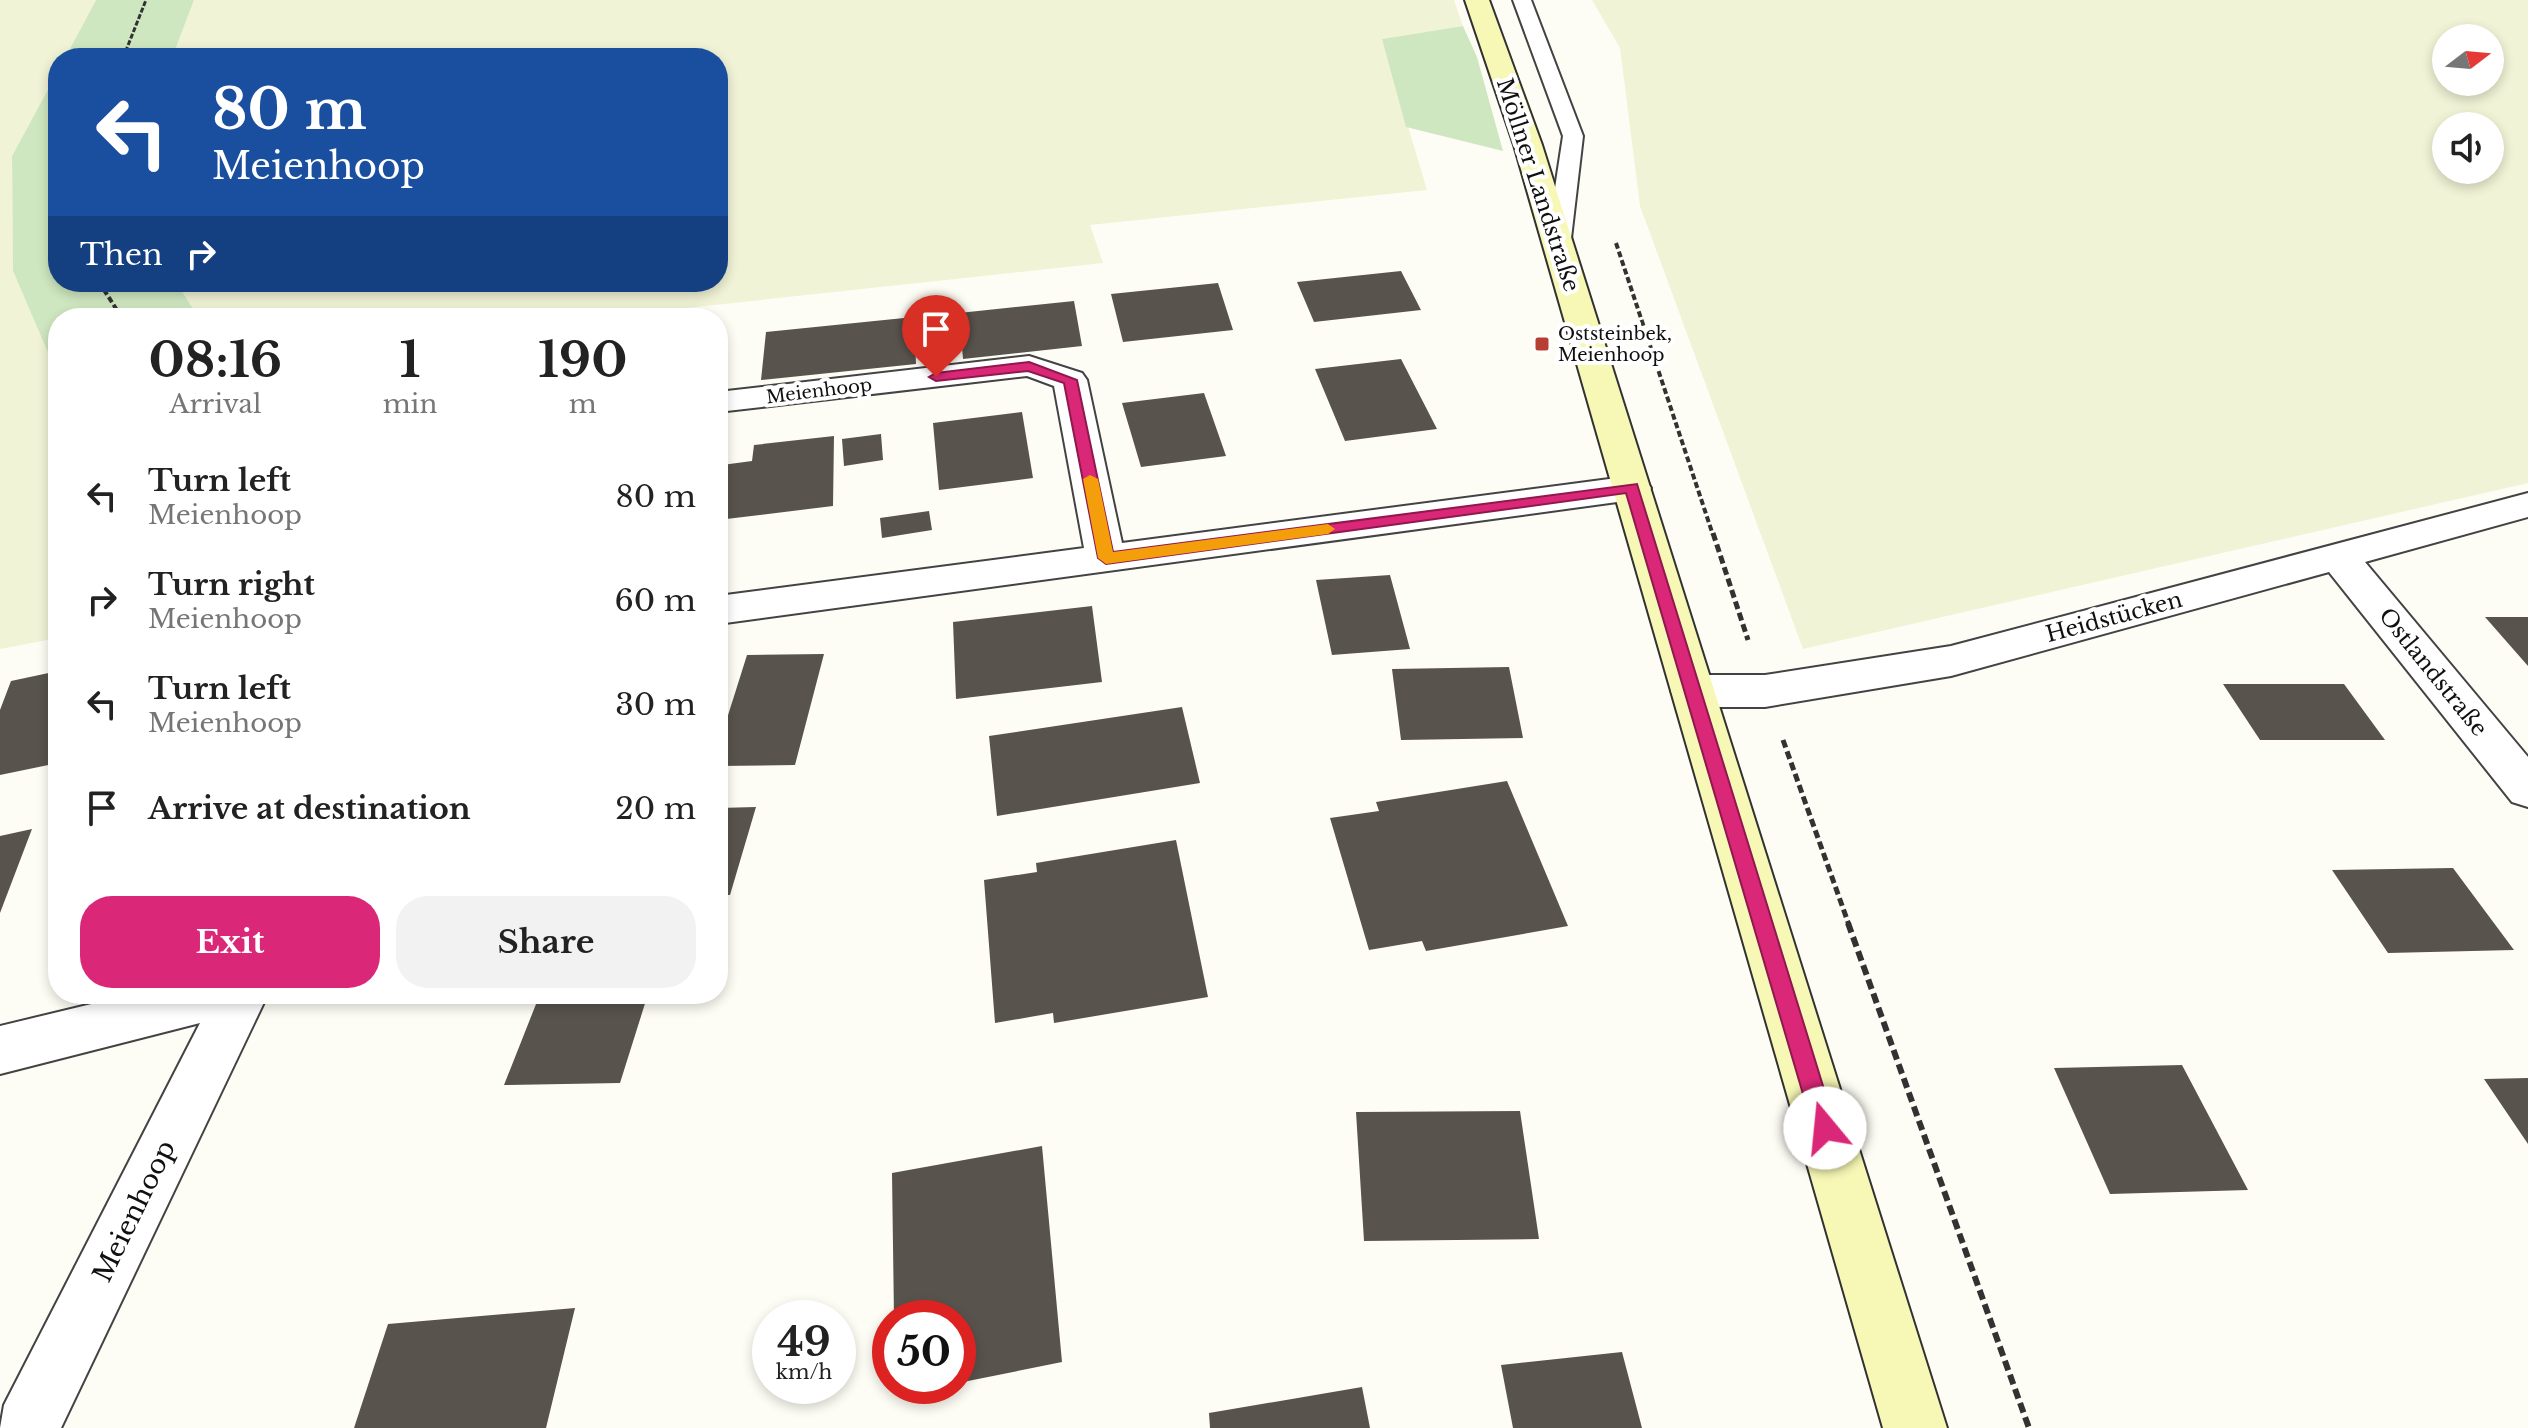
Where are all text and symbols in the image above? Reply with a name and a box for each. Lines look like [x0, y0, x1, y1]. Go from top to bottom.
north arrow [2432, 24, 2504, 96]
map controls [2432, 24, 2504, 184]
text: 80 m [212, 75, 367, 144]
street label: Möllner Landstraße [1491, 75, 1585, 295]
icon: left [80, 80, 184, 184]
button: sound [2432, 112, 2504, 184]
text: Meienhoop [212, 144, 425, 189]
icon: right [179, 232, 223, 276]
text: Then [80, 236, 163, 273]
pin [902, 295, 970, 377]
icon: arrive [914, 307, 958, 351]
place label: Oststeinbek, Meienhoop [1558, 323, 1672, 366]
text: 08:16 [149, 330, 282, 390]
text: 1 [400, 330, 421, 390]
text: 190 [538, 330, 627, 390]
marker: Oststeinbek, Meienhoop [1533, 335, 1551, 353]
street label: Meienhoop [765, 374, 873, 408]
text: Arrival [169, 388, 261, 420]
text: min [383, 388, 437, 420]
text: m [569, 388, 597, 420]
text: Turn left [148, 462, 291, 499]
icon: left [80, 474, 124, 518]
text: 80 m [616, 478, 696, 515]
text: Meienhoop [148, 499, 302, 531]
text: Turn right [148, 566, 315, 603]
icon: right [80, 578, 124, 622]
text: 60 m [614, 582, 696, 619]
street label: Heidstücken [2043, 586, 2185, 648]
text: Meienhoop [148, 603, 302, 635]
street label: Ostlandstraße [2373, 603, 2493, 741]
text: Turn left [148, 670, 291, 707]
icon: left [80, 682, 124, 726]
text: 30 m [615, 686, 696, 723]
text: Meienhoop [148, 707, 302, 739]
icon: arrive [80, 786, 124, 830]
text: Arrive at destination [148, 790, 471, 827]
text: 20 m [615, 790, 696, 827]
button: Exit [80, 896, 380, 988]
button: Share [396, 896, 696, 988]
position arrow [1783, 1086, 1867, 1170]
street label: Meienhoop [86, 1135, 182, 1287]
speed limit sign: 50 [872, 1300, 976, 1404]
text: 49 [777, 1317, 831, 1367]
text: km/h [776, 1360, 832, 1384]

